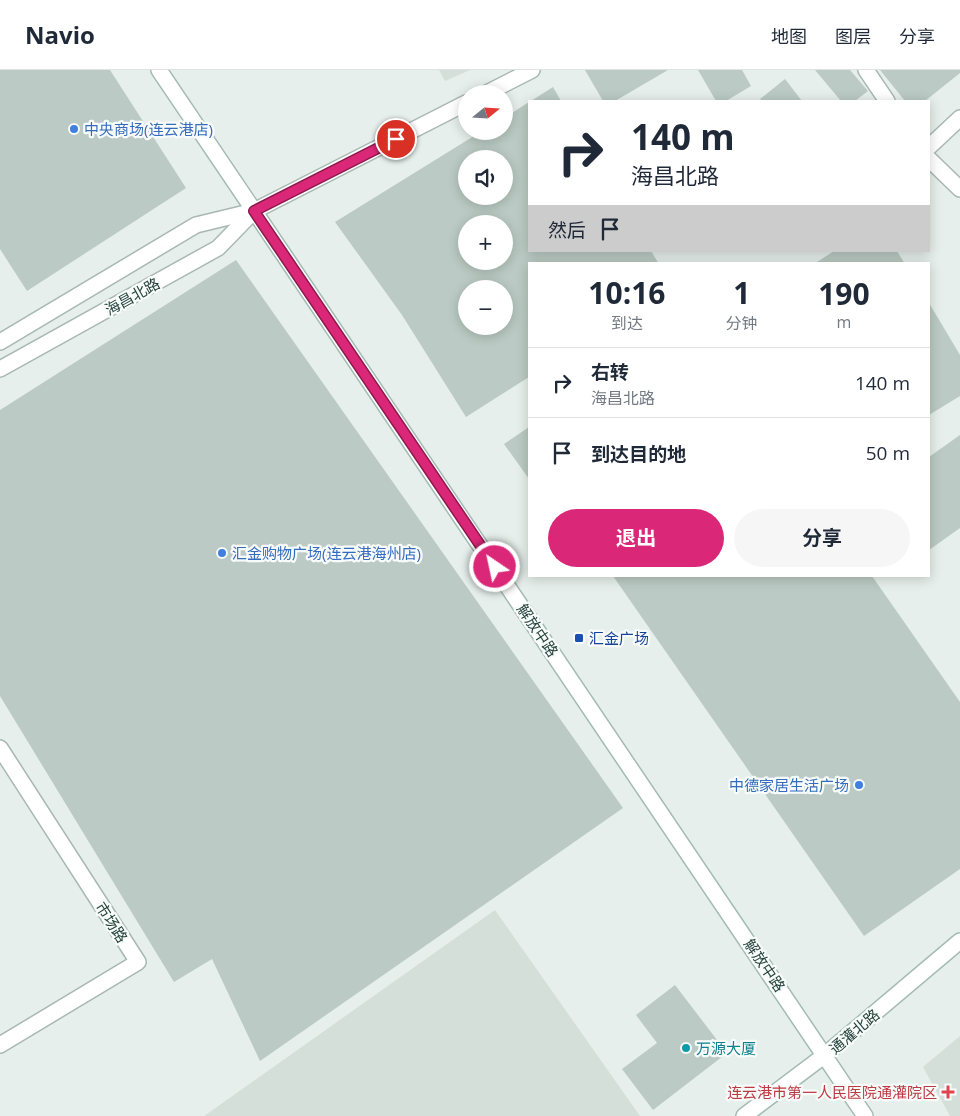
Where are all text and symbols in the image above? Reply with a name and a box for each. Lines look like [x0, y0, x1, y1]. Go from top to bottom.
text: Navio [25, 18, 95, 51]
text: 地图 [771, 24, 807, 48]
text: 图层 [835, 24, 871, 48]
text: 分享 [899, 24, 935, 48]
north arrow [458, 85, 512, 140]
map controls [458, 85, 513, 335]
text: 140 m [631, 113, 735, 160]
pin [375, 118, 417, 160]
place label: 中央商场(连云港店) [84, 119, 213, 139]
icon: right [548, 120, 613, 185]
marker: 中央商场(连云港店) [68, 123, 80, 135]
icon: arrive [382, 125, 410, 153]
button: sound [458, 150, 513, 205]
text: 海昌北路 [631, 160, 719, 190]
button: + [458, 215, 513, 270]
icon: arrive [596, 215, 624, 243]
text: 然后 [548, 217, 586, 243]
text: 10:16 [588, 272, 666, 313]
text: 1 [733, 272, 750, 313]
street label: 海昌北路 [101, 273, 163, 319]
text: 190 [818, 273, 870, 314]
button: − [458, 280, 513, 335]
text: m [837, 311, 851, 333]
text: 到达 [611, 312, 643, 334]
text: 分钟 [726, 312, 758, 334]
text: 右转 [591, 359, 629, 385]
icon: right [548, 369, 576, 397]
text: 140 m [855, 370, 910, 396]
text: 海昌北路 [591, 387, 655, 409]
icon: arrive [548, 439, 576, 467]
text: 50 m [866, 440, 910, 466]
text: 到达目的地 [591, 441, 686, 467]
button: 退出 [548, 509, 724, 567]
button: 分享 [734, 509, 910, 567]
position arrow [468, 540, 520, 592]
place label: 汇金购物广场(连云港海州店) [232, 543, 421, 563]
marker: 汇金购物广场(连云港海州店) [216, 547, 228, 559]
street label: 解放中路 [513, 600, 563, 660]
place label: 汇金广场 [589, 628, 649, 648]
marker: 汇金广场 [573, 632, 585, 644]
place label: 中德家居生活广场 [729, 775, 849, 795]
marker: 中德家居生活广场 [853, 779, 865, 791]
street label: 市场路 [91, 898, 133, 946]
street label: 解放中路 [740, 935, 790, 995]
street label: 通灌北路 [825, 1004, 883, 1058]
place label: 万源大厦 [696, 1038, 756, 1058]
marker: 万源大厦 [680, 1042, 692, 1054]
place label: 连云港市第一人民医院通灌院区 [727, 1082, 937, 1102]
marker: 连云港市第一人民医院通灌院区 [941, 1085, 955, 1099]

